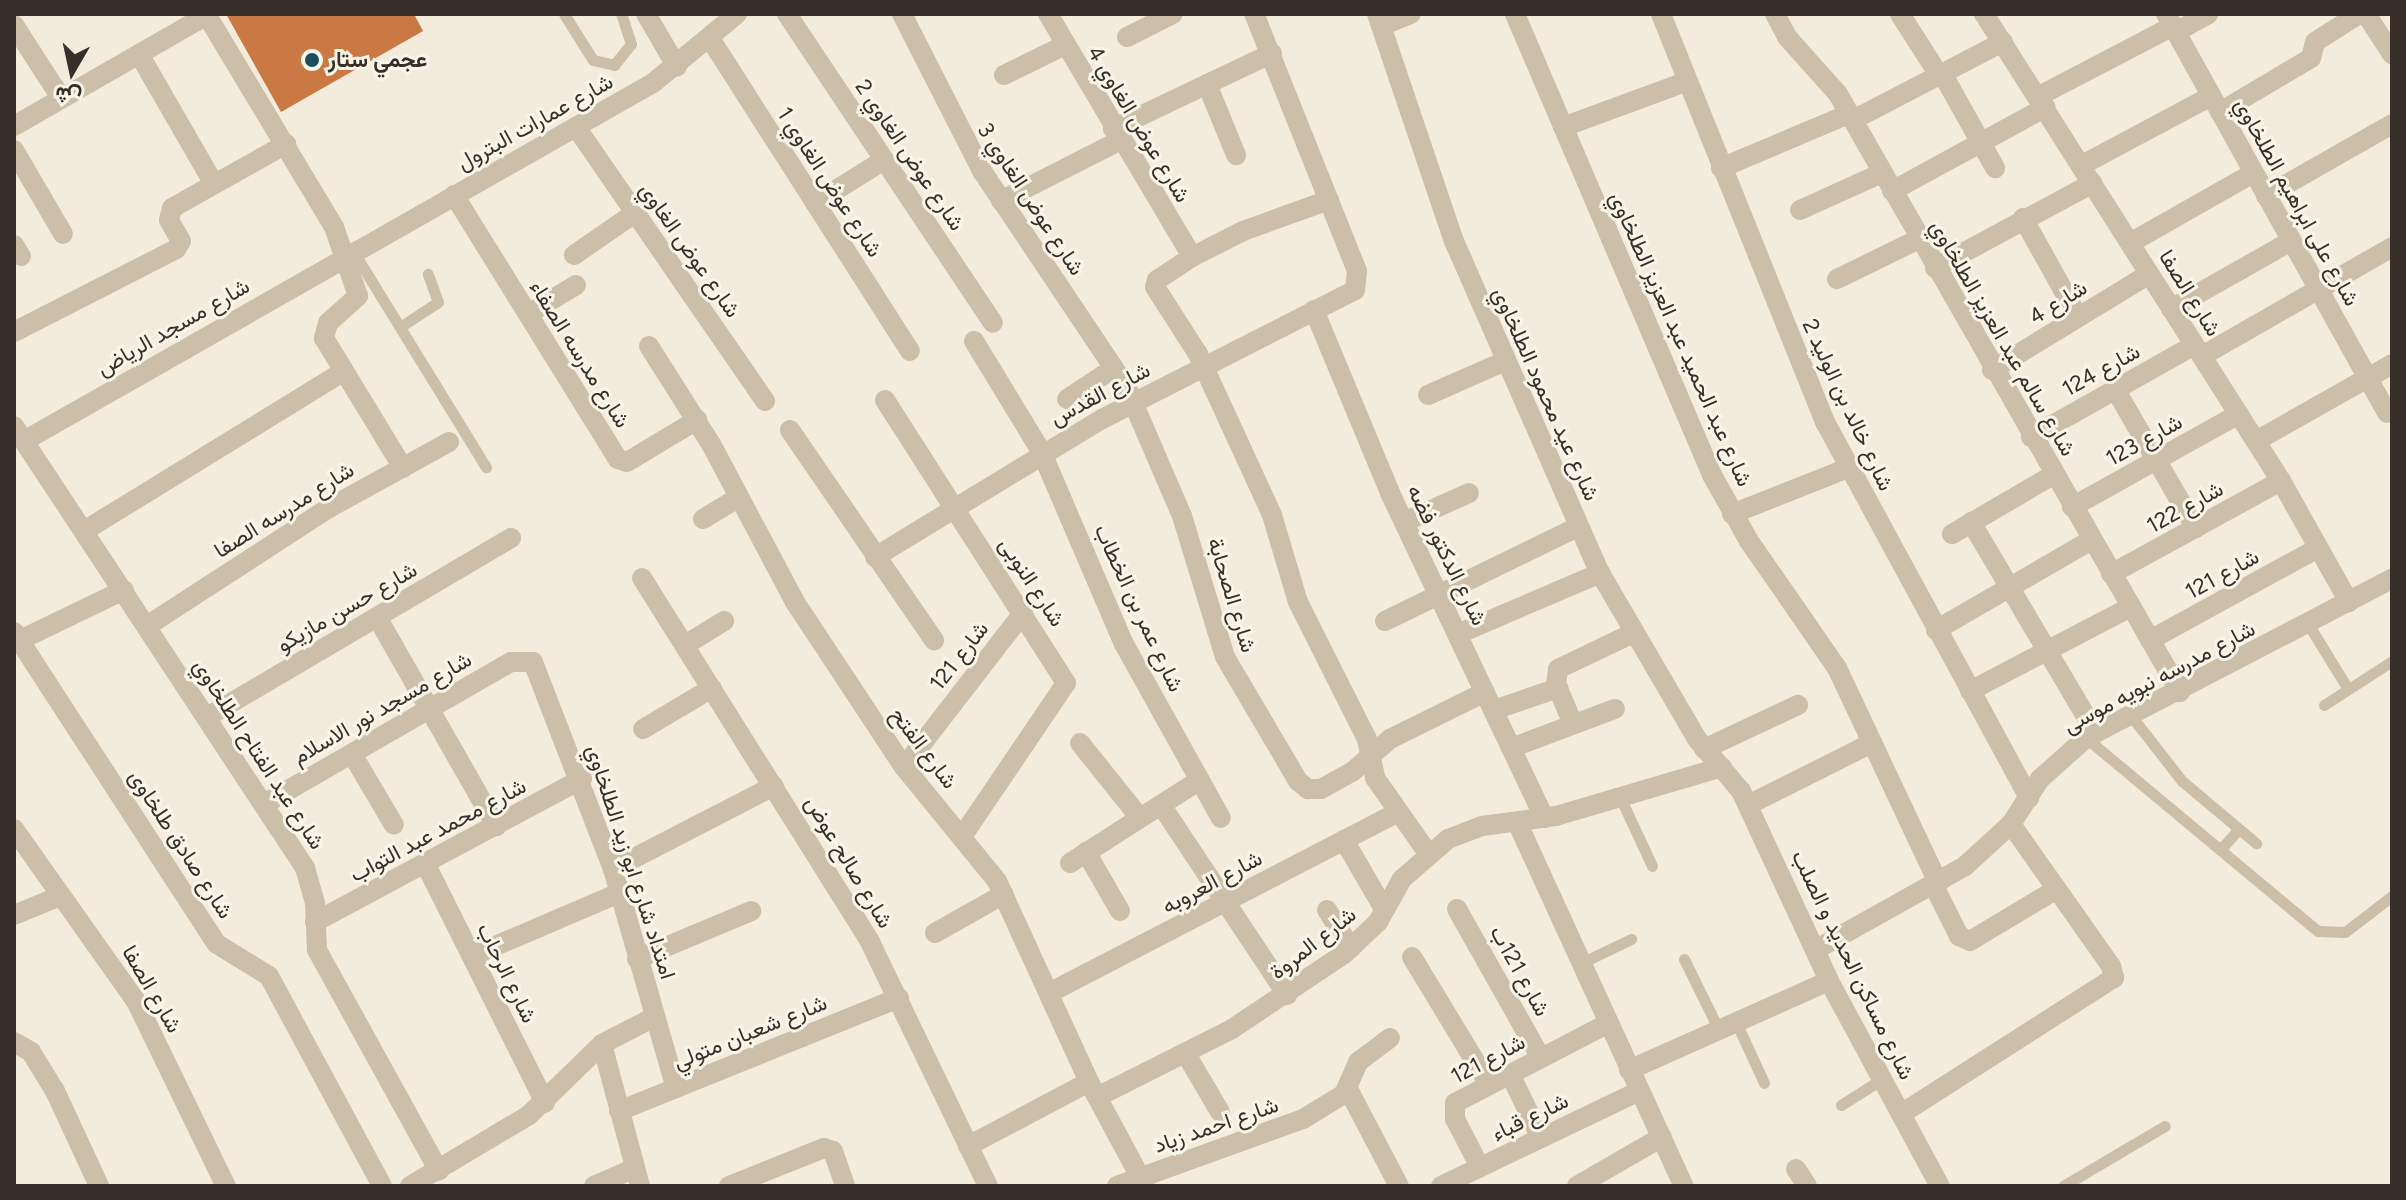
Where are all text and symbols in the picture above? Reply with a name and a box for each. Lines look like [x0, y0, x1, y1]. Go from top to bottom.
north arrow [32, 32, 112, 112]
street label: شارع عوض الغاوي 4 [1082, 41, 1196, 207]
place label: عجمي ستار [328, 47, 427, 73]
marker: عجمي ستار [303, 51, 321, 69]
street label: شارع عمارات البترول [452, 68, 618, 176]
street label: شارع عوض الغاوي 2 [850, 74, 970, 236]
text: ش [53, 81, 83, 112]
street label: شارع على ابراهيم الطلخاوي [2229, 93, 2365, 311]
street label: شارع عوض الغاوي 1 [772, 102, 888, 262]
street label: شارع عوض الغاوي 3 [972, 118, 1090, 280]
street label: شارع عوض الغاوي [634, 177, 746, 323]
street label: شارع عبد الحميد عبد العزيز الطلخاوي [1604, 188, 1758, 490]
street label: شارع سالم عبد العزيز الطلخاوي [1925, 215, 2081, 461]
street label: شارع الصفا [2153, 245, 2227, 341]
street label: شارع مسجد الرياض [92, 273, 254, 381]
street label: شارع 4 [2024, 274, 2092, 330]
street label: شارع مدرسه الصفاء [524, 275, 636, 433]
street label: شارع عيد محمود الطلخاوي [1487, 283, 1605, 505]
street label: شارع خالد بن الوليد 2 [1797, 315, 1899, 495]
street label: شارع 124 [2058, 338, 2144, 402]
street label: شارع القدس [1045, 357, 1155, 431]
street label: شارع 123 [2101, 408, 2187, 472]
street label: شارع مدرسه الصفا [209, 456, 359, 564]
street label: شارع 122 [2142, 475, 2228, 539]
street label: شارع الدكتور فضه [1402, 480, 1492, 630]
street label: شارع عمر بن الخطاب [1089, 520, 1189, 696]
street label: شارع النوبى [993, 532, 1071, 632]
street label: شارع الصحابة [1202, 534, 1262, 656]
street label: شارع 121 [2181, 543, 2263, 605]
street label: شارع حسن مازيكو [272, 556, 422, 658]
street label: شارع مدرسه نبويه موسى [2058, 615, 2260, 739]
street label: شارع 121 [924, 616, 994, 696]
street label: شارع مسجد نور الاسلام [288, 646, 476, 770]
street label: شارع عبد الفتاح الطلخاوي [187, 654, 331, 854]
street label: شارع الفتح [885, 702, 963, 794]
street label: امتداد شارع ابو زيد الطلخاوي [581, 742, 681, 982]
street label: شارع صادق طلخاوى [123, 765, 239, 923]
street label: شارع محمد عبد التواب [345, 772, 531, 888]
street label: شارع صالح عوض [799, 791, 899, 933]
street label: شارع العروبه [1157, 845, 1267, 919]
street label: شارع مساكن الحديد و الصلب [1786, 846, 1920, 1084]
street label: شارع المروة [1265, 901, 1361, 985]
street label: شارع الرحاب [472, 919, 542, 1027]
street label: شارع 121ب [1484, 921, 1556, 1021]
street label: شارع الصفا [116, 941, 188, 1037]
street label: شارع شعبان متولي [669, 989, 831, 1075]
street label: شارع 121 [1446, 1029, 1530, 1089]
street label: شارع قباء [1487, 1087, 1573, 1147]
street label: شارع احمد زياد [1150, 1091, 1282, 1159]

